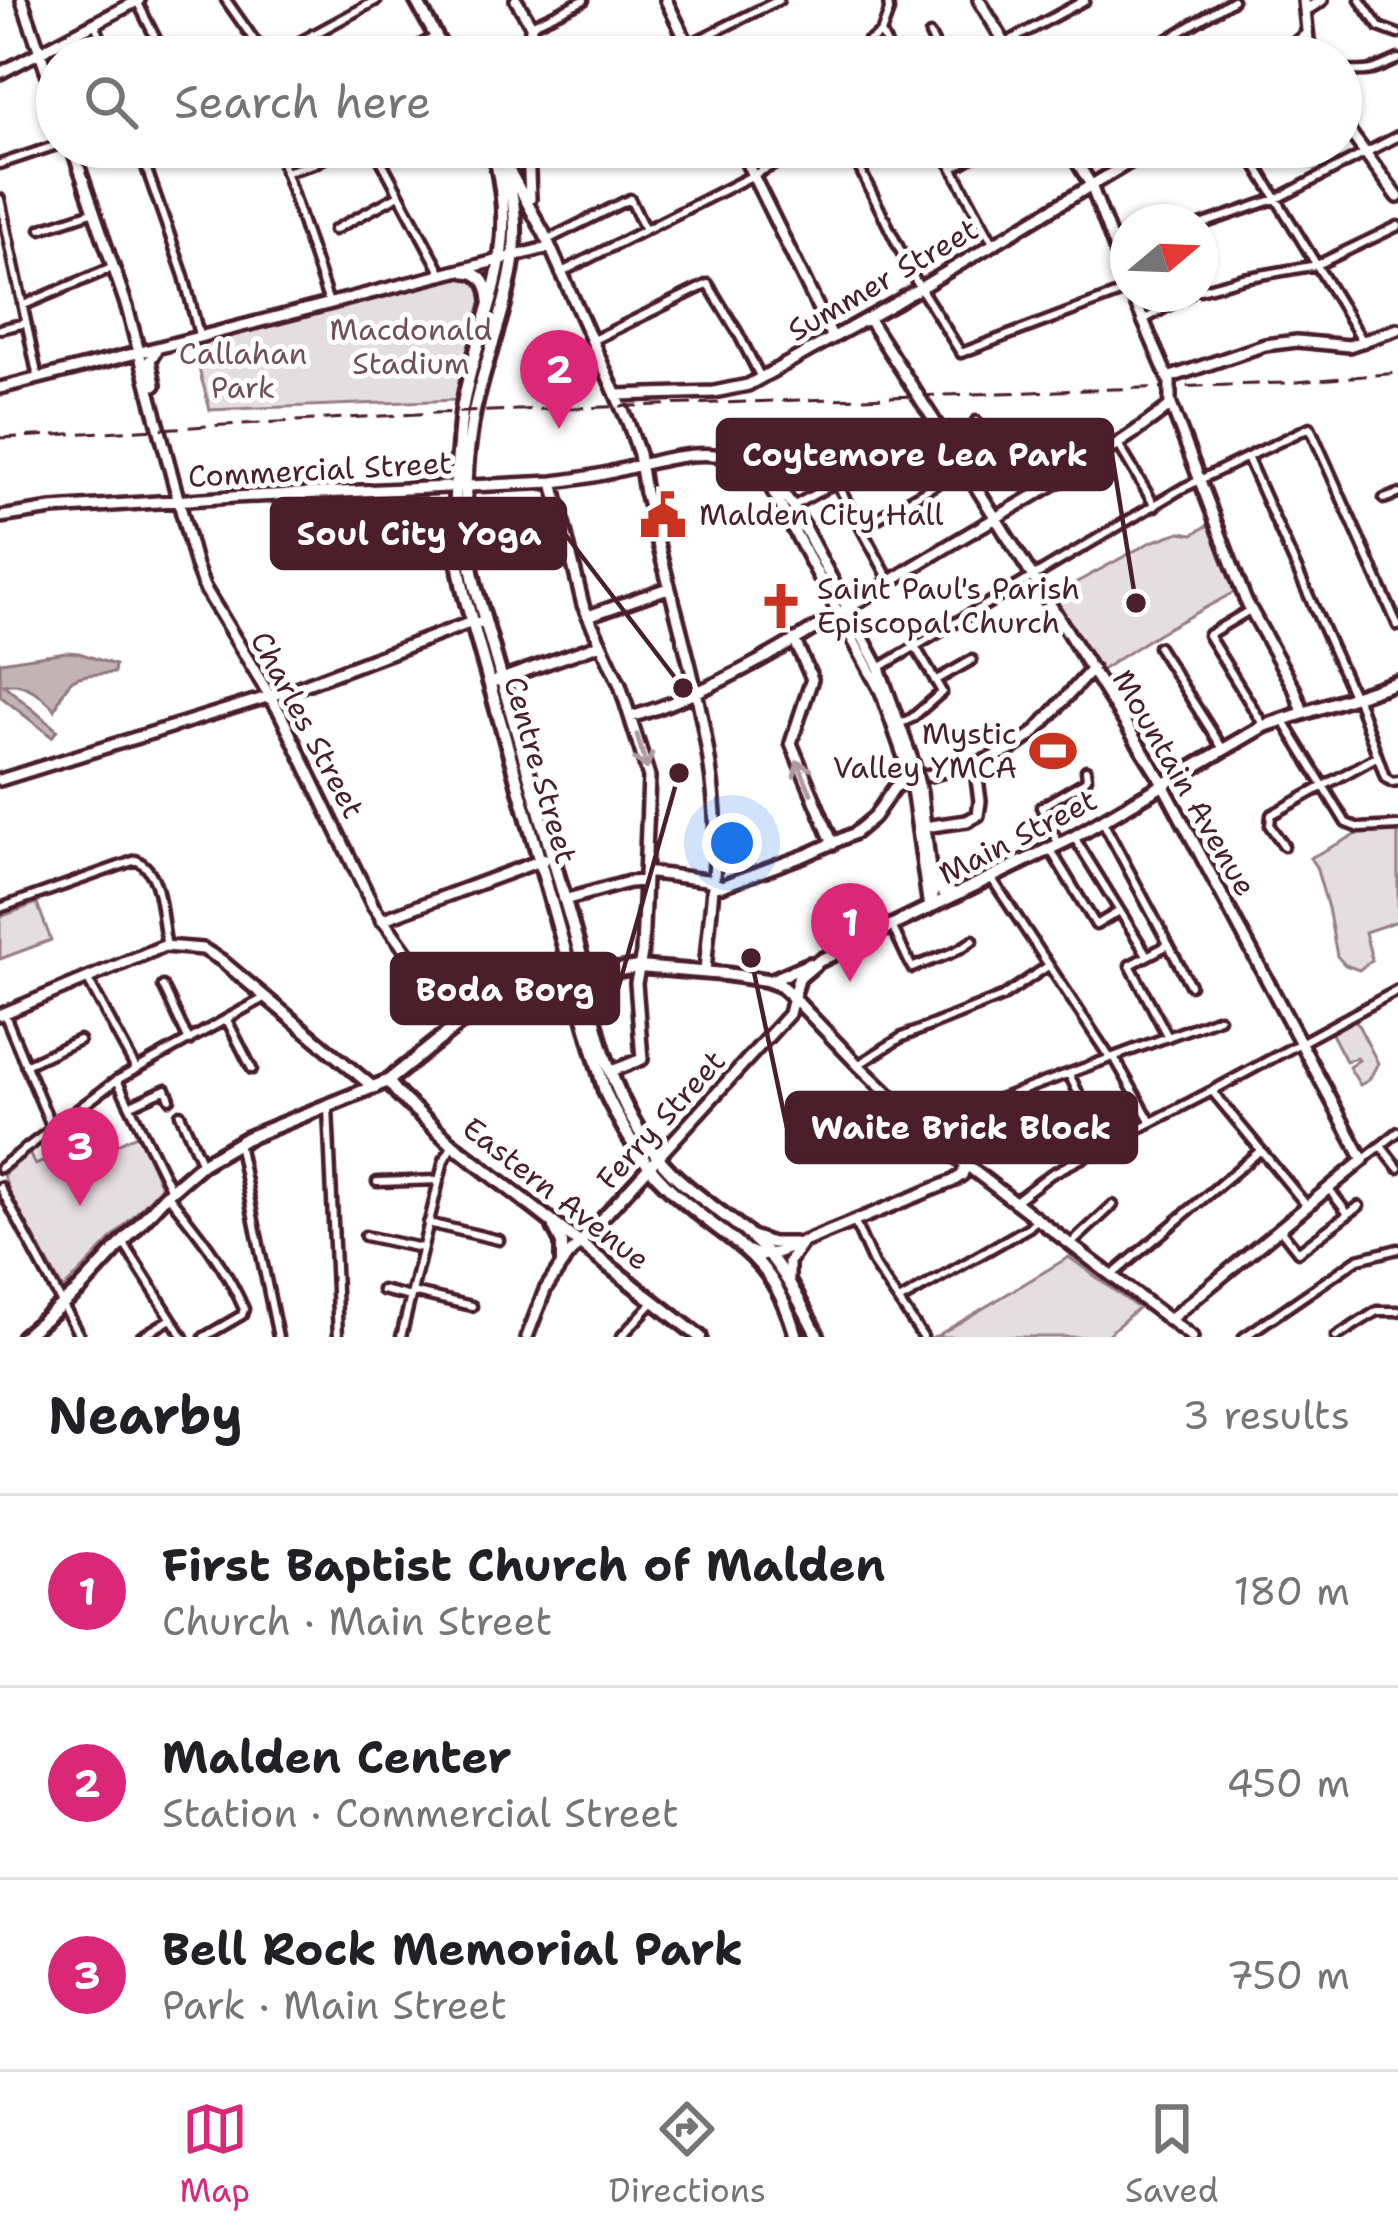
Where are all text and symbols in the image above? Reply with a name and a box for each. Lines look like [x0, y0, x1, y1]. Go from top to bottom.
search box [36, 36, 1362, 168]
icon: search [78, 69, 144, 135]
text: Search here [174, 72, 431, 132]
north arrow [1110, 204, 1218, 312]
street label: Summer Street [780, 208, 986, 351]
park label: Macdonald Stadium [330, 309, 492, 384]
pin: 2 [520, 330, 598, 429]
park label: Callahan Park [179, 333, 307, 408]
callout: Coytemore Lea Park [718, 420, 1112, 489]
text: Coytemore Lea Park [742, 432, 1088, 477]
street label: Commercial Street [187, 442, 453, 497]
public building icon: Malden City Hall [638, 490, 688, 540]
place label: Malden City Hall [699, 494, 944, 535]
callout: Soul City Yoga [272, 499, 565, 568]
text: Soul City Yoga [296, 511, 542, 556]
place label: Saint Paul's Parish Episcopal Church [817, 568, 1080, 643]
church icon: Saint Paul's Parish Episcopal Church [756, 581, 806, 631]
street label: Charles Street [241, 624, 374, 826]
street label: Mountain Avenue [1103, 662, 1266, 904]
street label: Centre Street [494, 671, 587, 868]
place label: Mystic Valley YMCA [833, 713, 1017, 788]
sports icon: Mystic Valley YMCA [1028, 726, 1078, 776]
one-way arrow [632, 732, 654, 770]
one-way arrow [792, 760, 813, 797]
street label: Main Street [932, 779, 1104, 894]
your location [702, 813, 762, 873]
pin: 1 [811, 883, 889, 982]
callout: Boda Borg [392, 954, 618, 1023]
text: Boda Borg [416, 967, 594, 1012]
street label: Ferry Street [587, 1041, 734, 1198]
callout: Waite Brick Block [787, 1093, 1136, 1162]
text: Waite Brick Block [811, 1105, 1111, 1150]
pin: 3 [41, 1107, 119, 1206]
street label: Eastern Avenue [454, 1108, 658, 1280]
text: Nearby [48, 1381, 243, 1449]
text: 3 results [1183, 1389, 1350, 1441]
text: First Baptist Church of Malden [162, 1535, 885, 1595]
text: 1 [78, 1565, 96, 1617]
text: 180 m [1234, 1565, 1350, 1617]
text: Church · Main Street [162, 1595, 552, 1647]
text: Malden Center [162, 1727, 512, 1787]
text: 2 [73, 1757, 101, 1809]
text: 450 m [1226, 1757, 1350, 1809]
text: Station · Commercial Street [162, 1787, 679, 1839]
text: Bell Rock Memorial Park [162, 1919, 743, 1979]
text: 3 [73, 1949, 101, 2001]
text: 750 m [1226, 1949, 1350, 2001]
text: Park · Main Street [162, 1979, 507, 2031]
tab: Map [179, 2096, 250, 2213]
tab: Directions [609, 2096, 766, 2213]
tab: Saved [1125, 2096, 1219, 2213]

